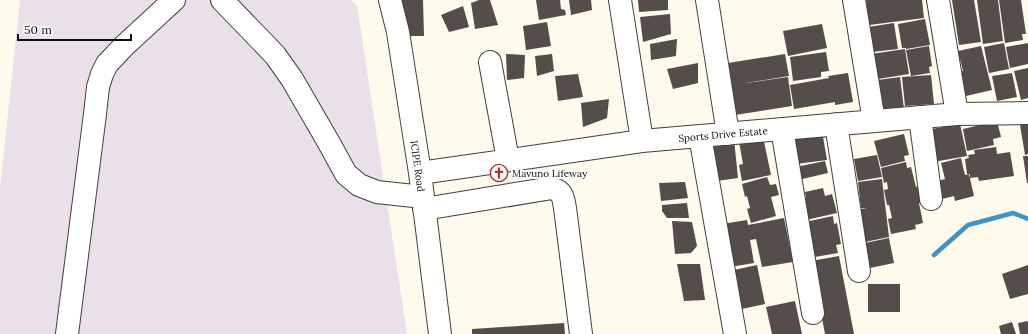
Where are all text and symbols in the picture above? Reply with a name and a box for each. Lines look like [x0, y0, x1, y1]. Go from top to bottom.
scale bar [18, 16, 131, 42]
text: 50 m [24, 22, 52, 37]
street label: Sports Drive Estate [678, 124, 769, 145]
street label: ICIPE Road [407, 140, 428, 193]
church icon: Mavuno Lifeway [489, 163, 509, 183]
place label: Mavuno Lifeway [512, 167, 588, 180]

